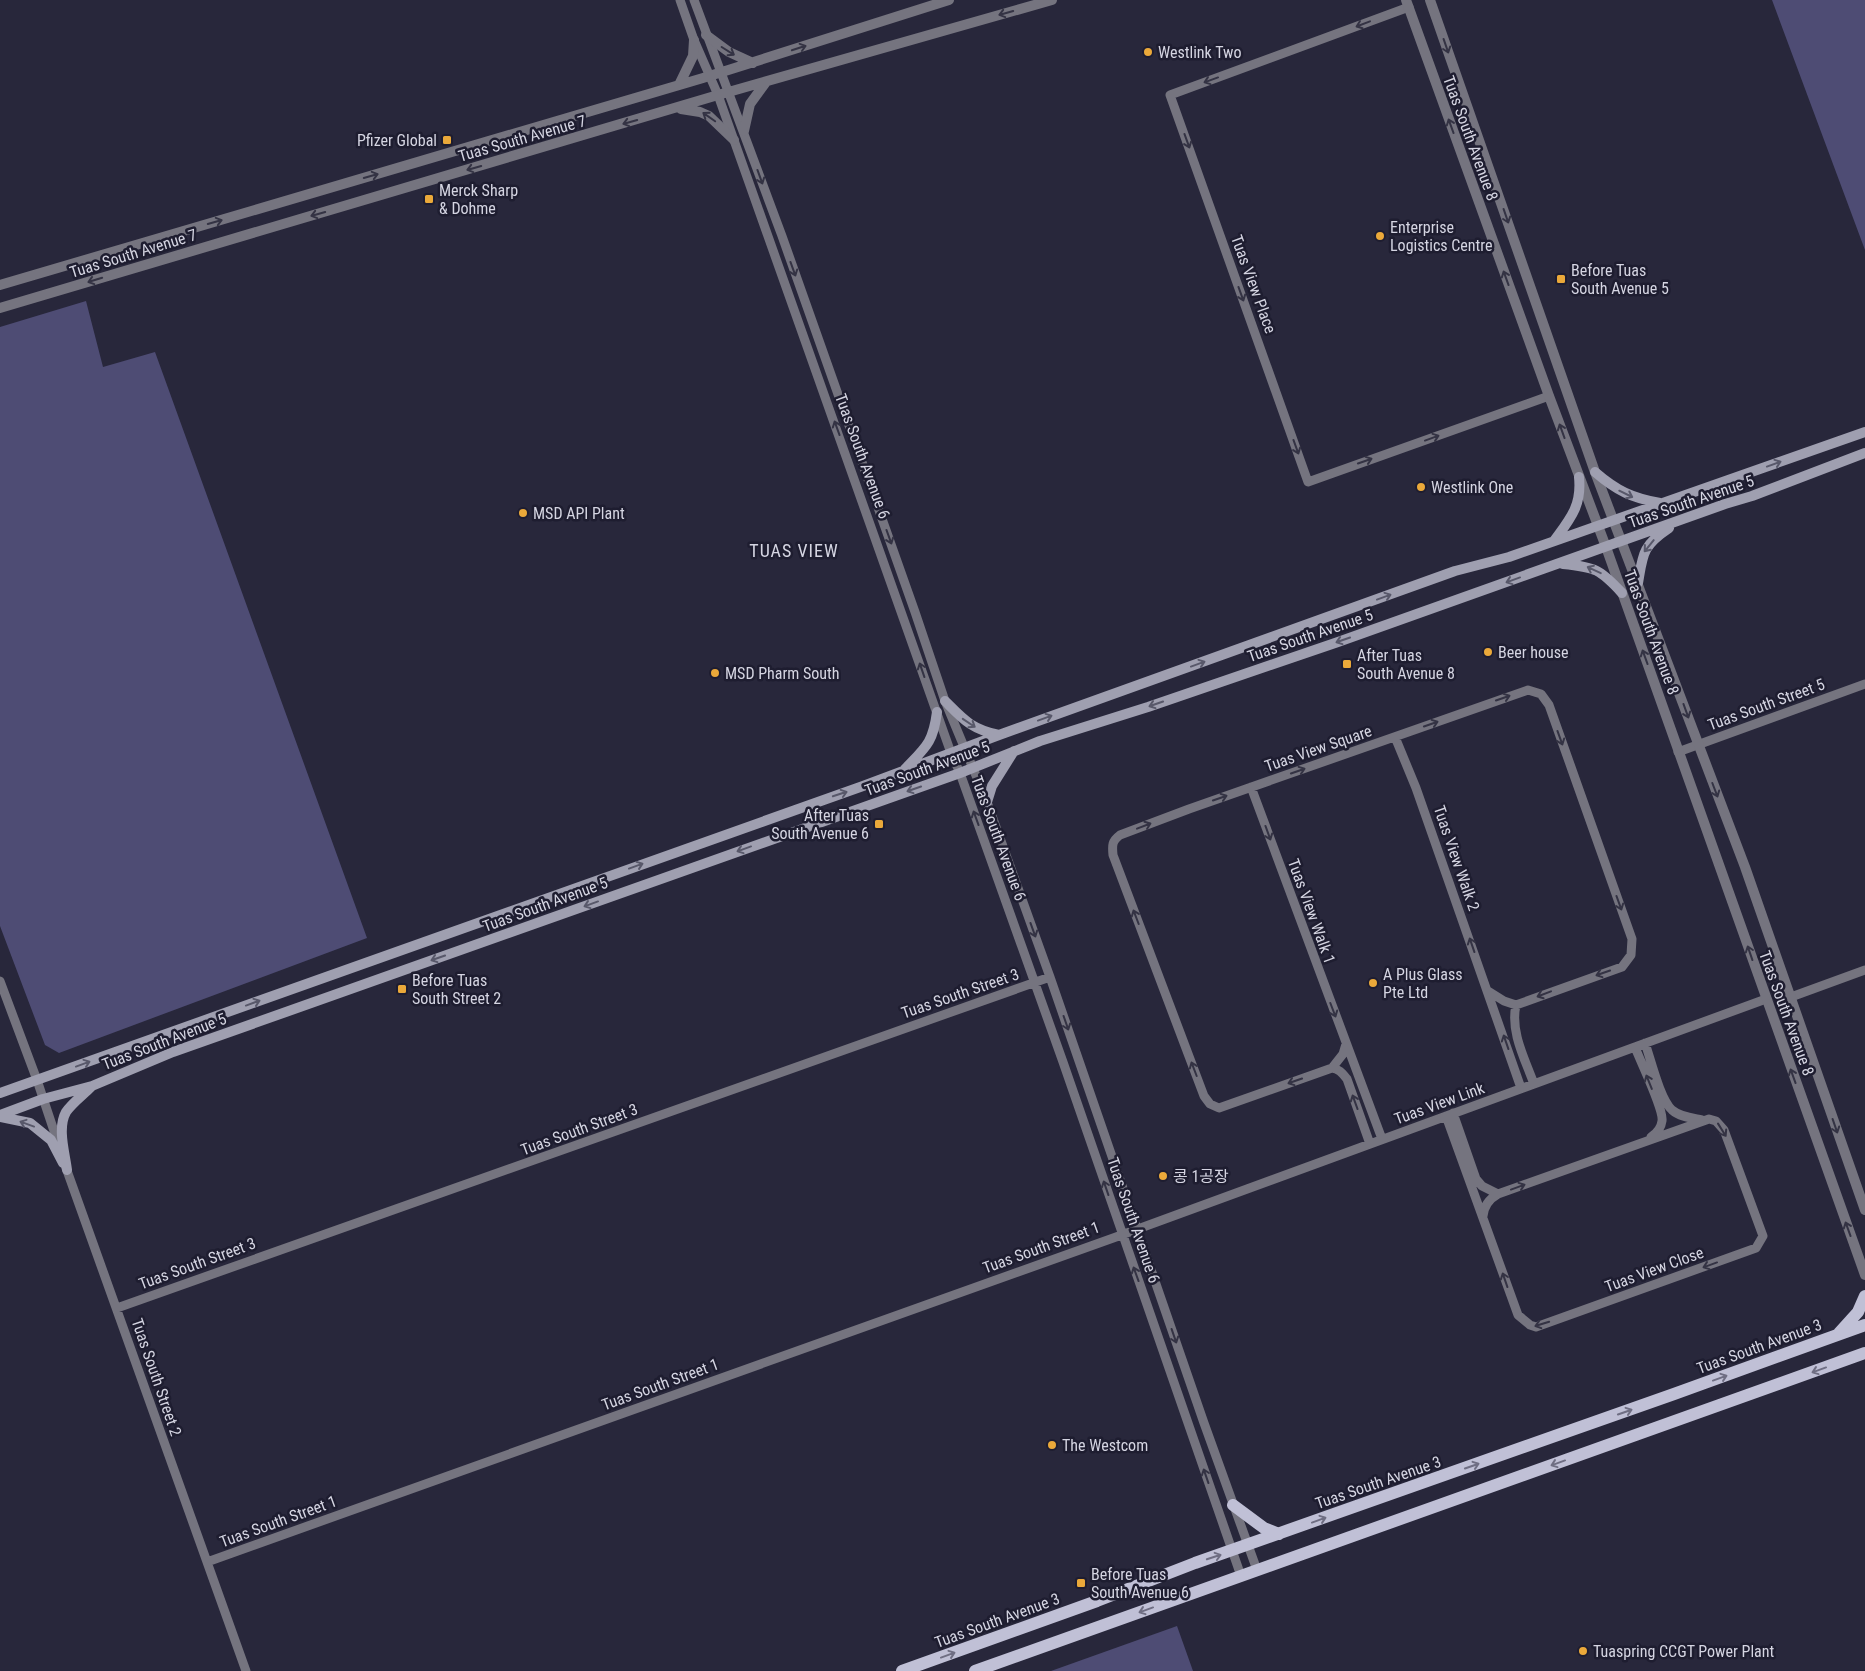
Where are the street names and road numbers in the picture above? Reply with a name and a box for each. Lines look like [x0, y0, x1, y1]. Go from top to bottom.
street label: Tuas South Avenue 8 [1439, 73, 1502, 203]
street label: Tuas South Avenue 7 [456, 111, 588, 166]
street label: Tuas South Avenue 7 [67, 225, 199, 282]
street label: Tuas View Place [1227, 232, 1280, 336]
street label: Tuas South Avenue 6 [831, 391, 894, 521]
street label: Tuas South Avenue 5 [1626, 471, 1757, 532]
street label: Tuas South Avenue 8 [1620, 567, 1683, 697]
street label: Tuas South Avenue 5 [1245, 605, 1376, 666]
street label: Tuas South Street 5 [1705, 674, 1827, 734]
street label: Tuas View Square [1262, 721, 1374, 776]
street label: Tuas South Avenue 5 [862, 737, 992, 800]
street label: Tuas South Avenue 6 [967, 773, 1030, 903]
street label: Tuas View Walk 2 [1430, 803, 1483, 913]
street label: Tuas View Walk 1 [1284, 856, 1339, 966]
street label: Tuas South Avenue 5 [480, 873, 610, 936]
street label: Tuas South Avenue 8 [1755, 948, 1818, 1078]
street label: Tuas South Street 3 [899, 964, 1022, 1023]
street label: Tuas South Avenue 5 [99, 1009, 229, 1074]
street label: Tuas View Link [1392, 1078, 1488, 1129]
street label: Tuas South Street 3 [518, 1099, 640, 1159]
street label: Tuas South Avenue 6 [1103, 1155, 1164, 1286]
street label: Tuas South Street 1 [980, 1217, 1102, 1277]
street label: Tuas South Street 3 [136, 1233, 258, 1293]
street label: Tuas View Close [1602, 1243, 1706, 1296]
street label: Tuas South Avenue 3 [1694, 1315, 1824, 1378]
street label: Tuas South Street 2 [127, 1316, 186, 1439]
street label: Tuas South Street 1 [599, 1354, 721, 1414]
street label: Tuas South Avenue 3 [1313, 1452, 1444, 1513]
street label: Tuas South Street 1 [217, 1491, 339, 1551]
street label: Tuas South Avenue 3 [932, 1589, 1062, 1652]

